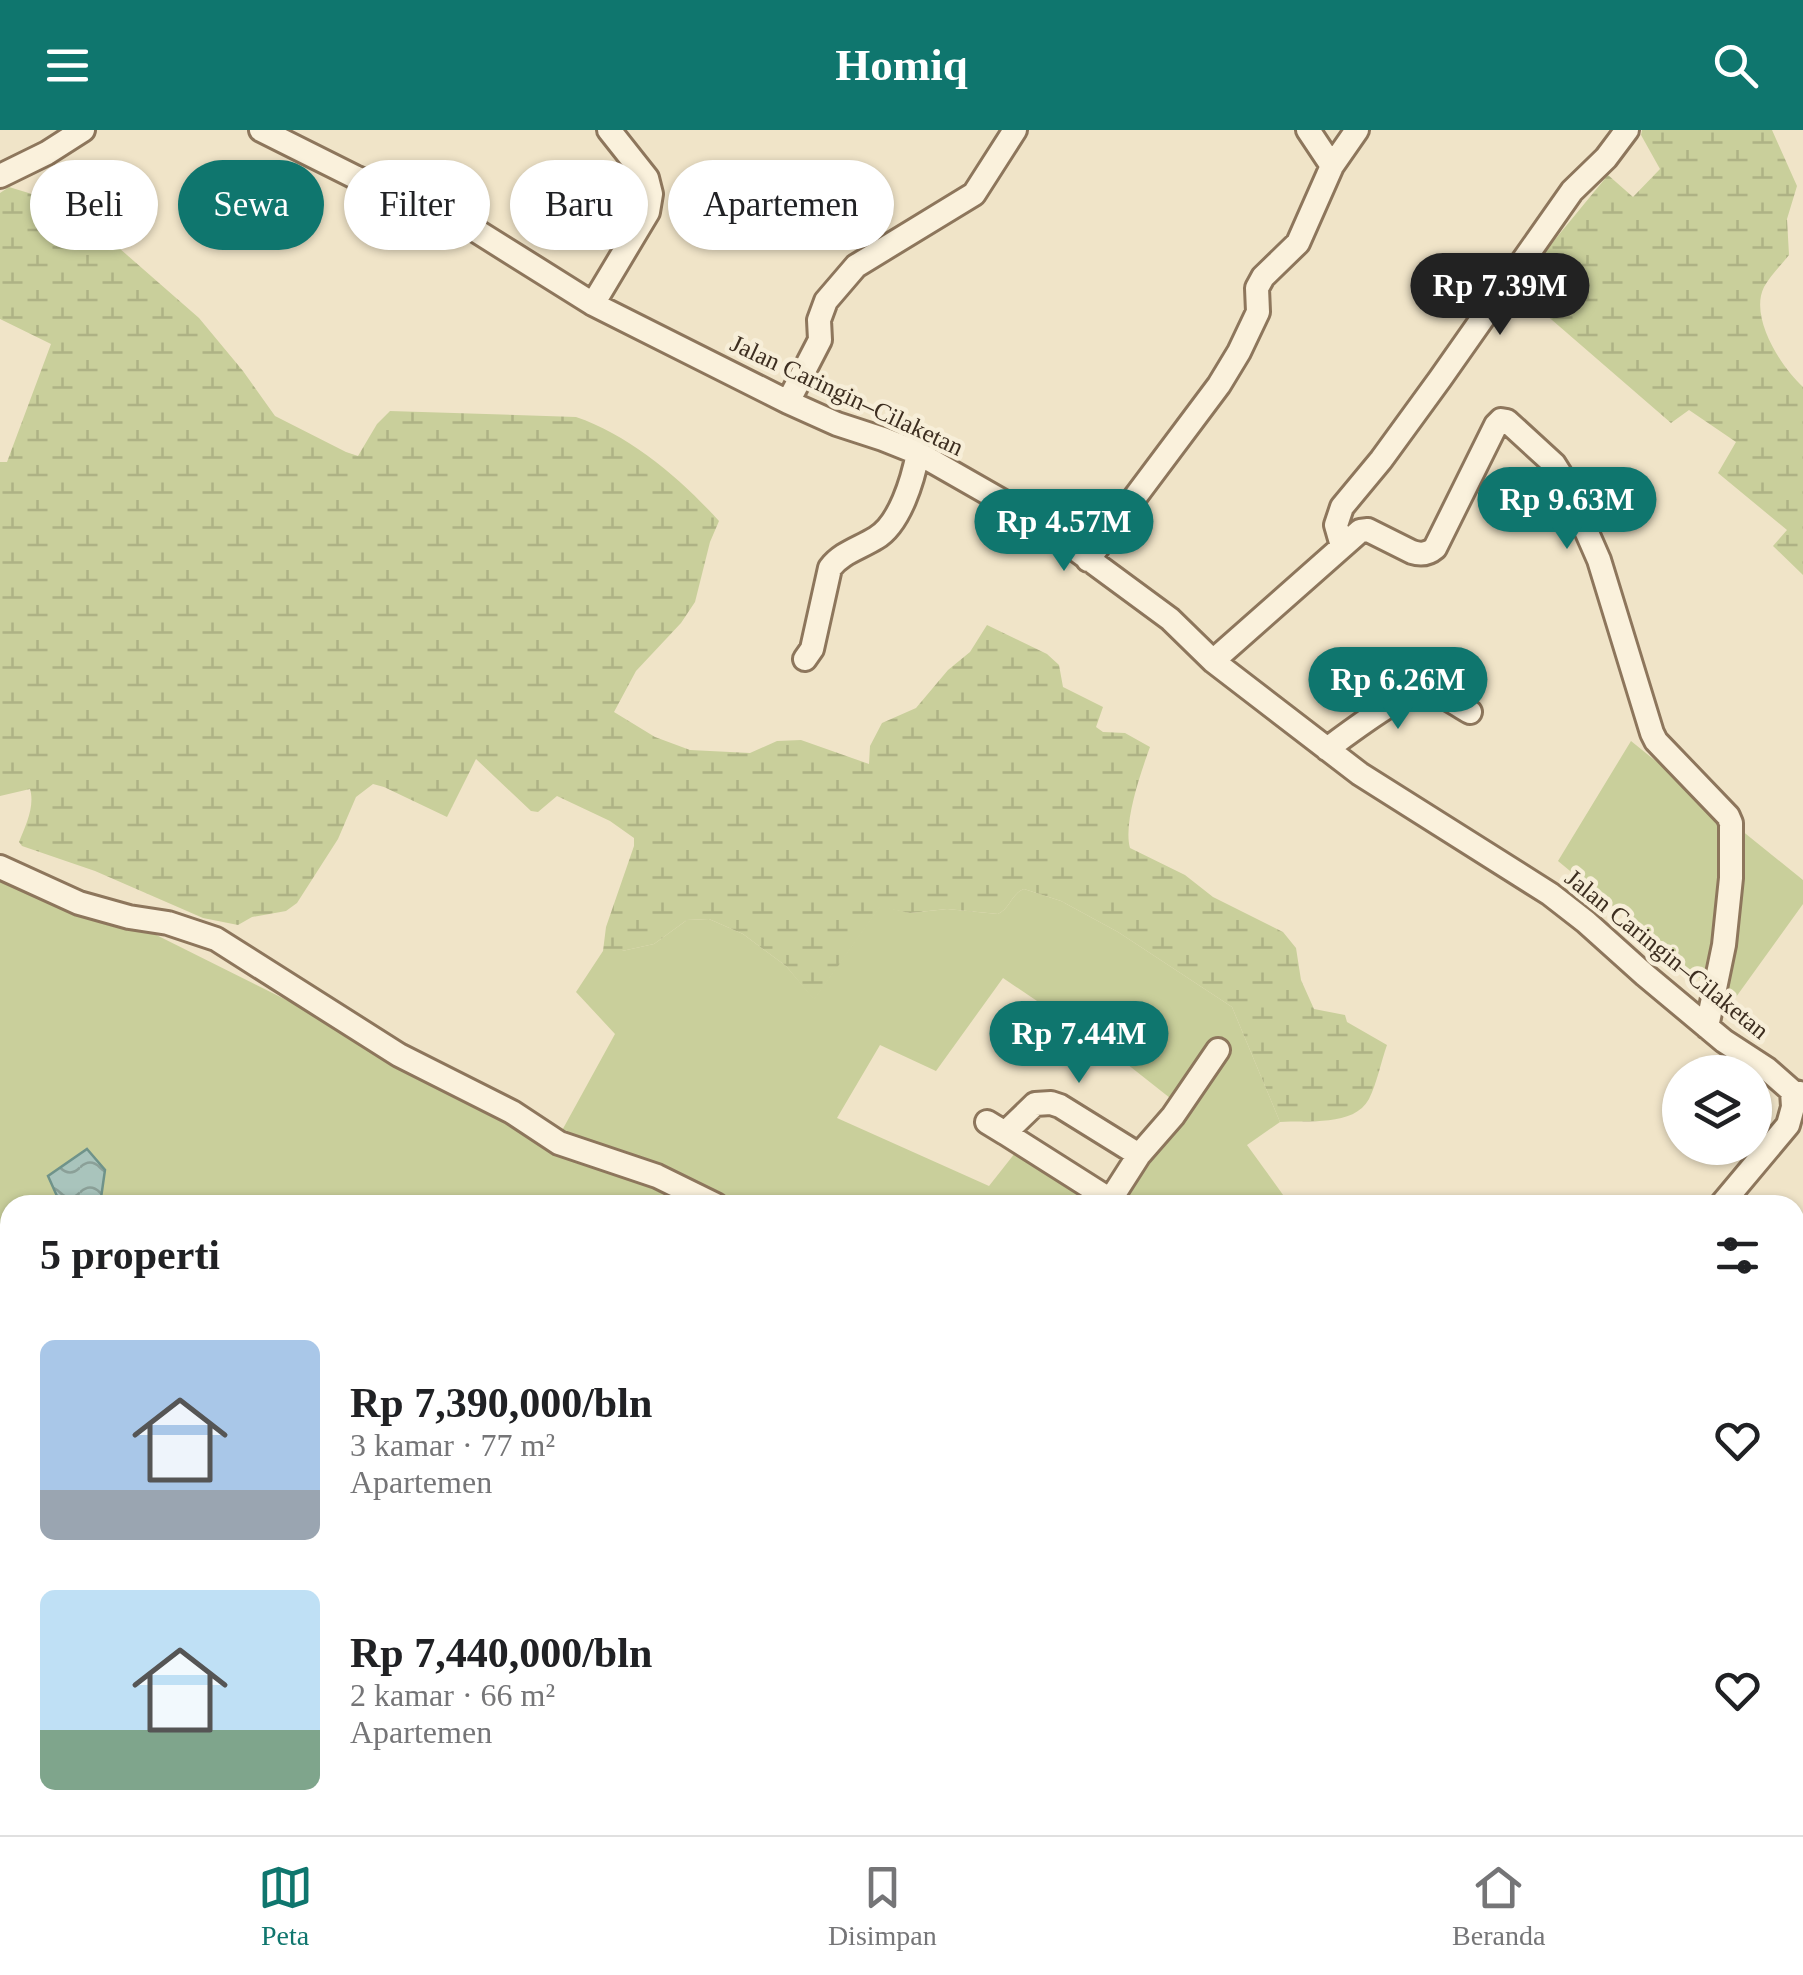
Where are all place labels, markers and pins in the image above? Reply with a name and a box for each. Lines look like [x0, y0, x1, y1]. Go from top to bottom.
pin: Rp 7.39M [1397, 253, 1603, 338]
pin: Rp 9.63M [1464, 467, 1670, 552]
pin: Rp 4.57M [961, 489, 1167, 574]
pin: Rp 6.26M [1295, 647, 1501, 732]
pin: Rp 7.44M [976, 1001, 1182, 1086]

